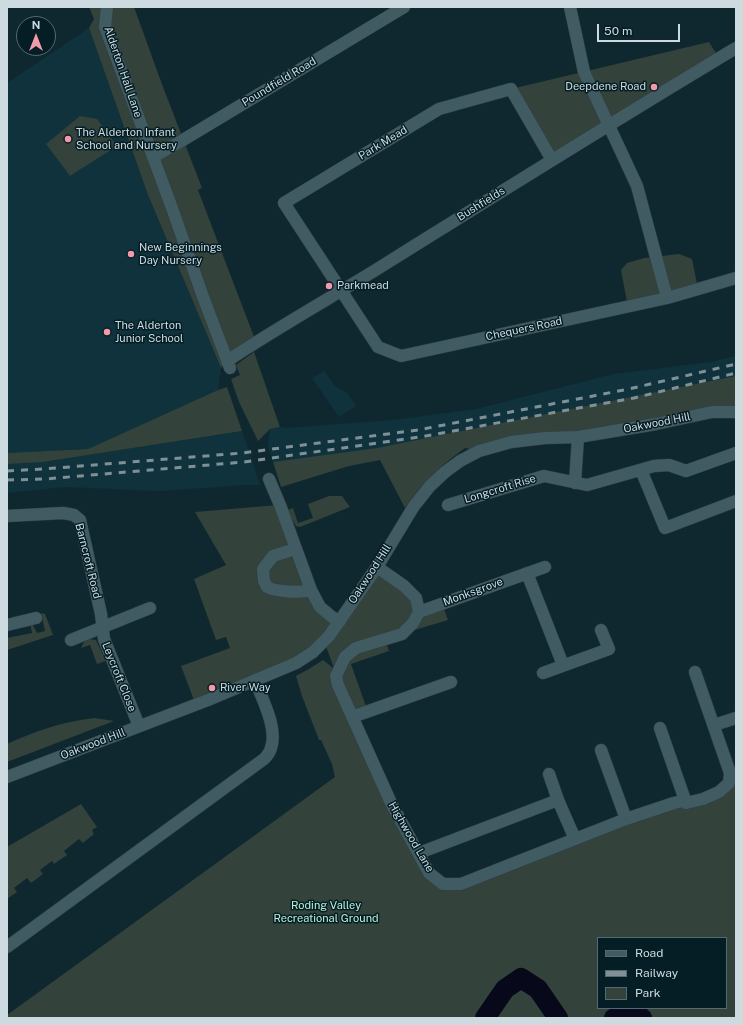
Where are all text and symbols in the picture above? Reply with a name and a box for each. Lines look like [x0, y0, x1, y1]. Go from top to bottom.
north arrow [16, 16, 56, 56]
scale bar [599, 16, 682, 42]
text: N [32, 19, 40, 31]
text: 50 m [604, 24, 632, 38]
street label: Alderton Hall Lane [101, 25, 145, 119]
street label: Poundfield Road [240, 55, 318, 109]
place label: Deepdene Road [565, 80, 646, 94]
marker: Deepdene Road [649, 82, 659, 92]
street label: Park Mead [356, 123, 410, 163]
place label: The Alderton Infant School and Nursery [76, 126, 177, 152]
marker: The Alderton Infant School and Nursery [63, 134, 73, 144]
street label: Bushfields [455, 184, 507, 224]
place label: New Beginnings Day Nursery [139, 241, 222, 267]
marker: New Beginnings Day Nursery [126, 249, 136, 259]
place label: Parkmead [337, 279, 389, 293]
marker: Parkmead [324, 281, 334, 291]
street label: Chequers Road [485, 314, 563, 344]
place label: The Alderton Junior School [115, 319, 183, 345]
marker: The Alderton Junior School [102, 327, 112, 337]
street label: Oakwood Hill [622, 410, 692, 436]
street label: Longcroft Rise [463, 472, 537, 506]
street label: Barncroft Road [72, 522, 104, 600]
street label: Oakwood Hill [346, 542, 394, 606]
street label: Monksgrove [441, 575, 505, 609]
street label: Leycroft Close [99, 640, 139, 714]
place label: River Way [220, 681, 271, 695]
marker: River Way [207, 683, 217, 693]
street label: Oakwood Hill [59, 726, 127, 762]
street label: Highwood Lane [386, 799, 436, 875]
park label: Roding Valley Recreational Ground [273, 899, 379, 925]
legend [597, 937, 727, 1009]
text: Road [635, 946, 663, 960]
text: Railway [635, 966, 678, 980]
text: Park [635, 986, 661, 1000]

